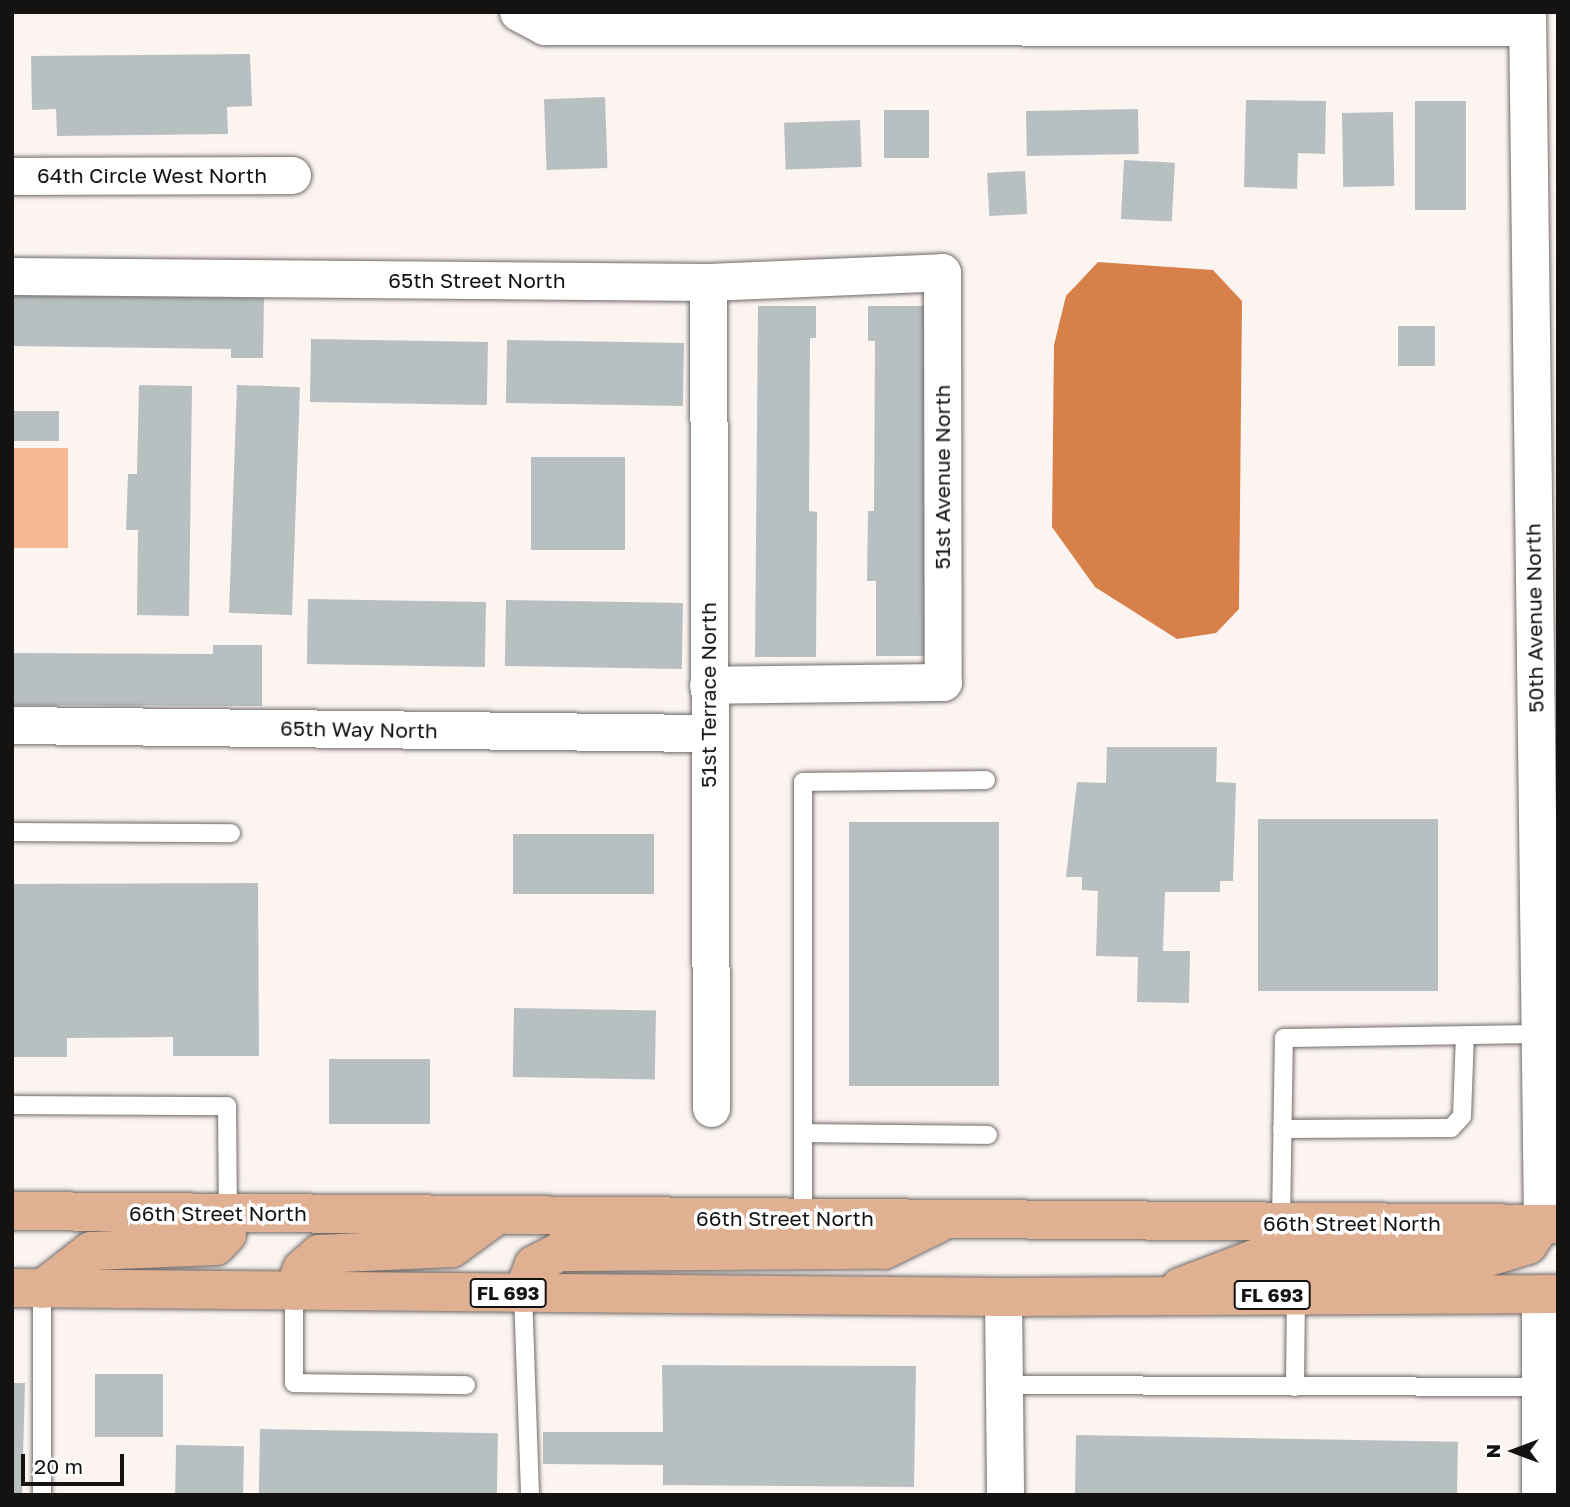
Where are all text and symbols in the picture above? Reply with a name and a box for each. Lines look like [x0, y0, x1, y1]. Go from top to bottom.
street label: 64th Circle West North [37, 162, 267, 188]
street label: 65th Street North [388, 267, 566, 293]
street label: 51st Avenue North [929, 384, 955, 570]
street label: 50th Avenue North [1520, 523, 1548, 713]
street label: 51st Terrace North [695, 602, 721, 788]
street label: 65th Way North [280, 715, 438, 743]
street label: 66th Street North [129, 1200, 307, 1226]
street label: 66th Street North [696, 1205, 874, 1231]
street label: 66th Street North [1263, 1210, 1441, 1236]
road number: FL 693 [470, 1278, 546, 1308]
road number: FL 693 [1234, 1280, 1310, 1310]
north arrow [1479, 1416, 1549, 1486]
scale bar [24, 1440, 128, 1484]
text: N [1481, 1444, 1504, 1458]
text: 20 m [34, 1453, 83, 1479]

